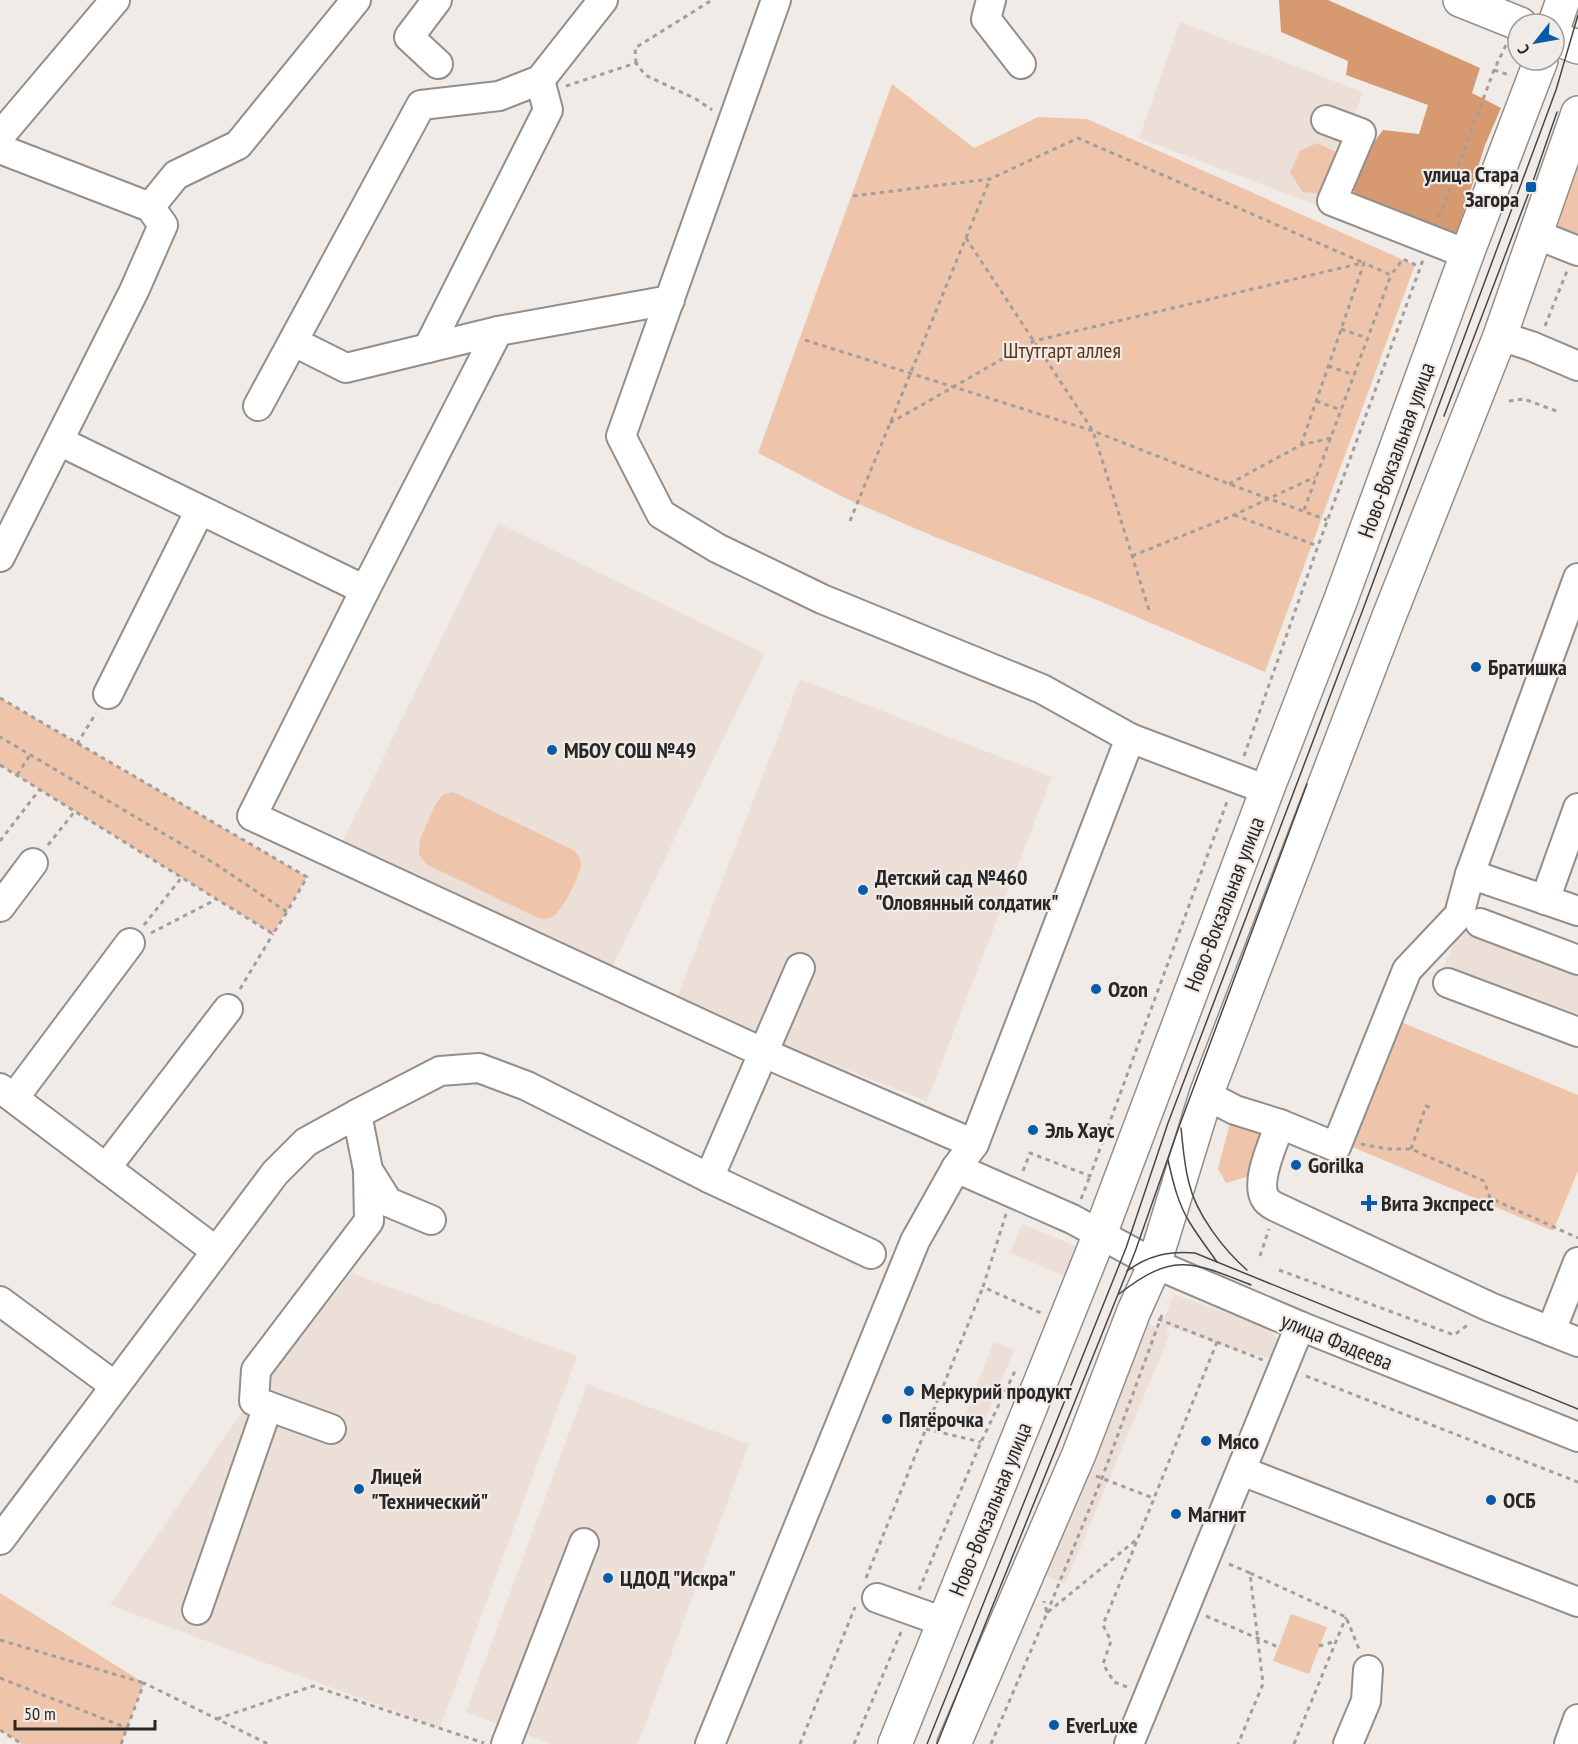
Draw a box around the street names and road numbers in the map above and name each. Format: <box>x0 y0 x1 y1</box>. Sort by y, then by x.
street label: Ново-Вокзальная улица <box>1351 358 1441 542</box>
street label: Ново-Вокзальная улица <box>1178 813 1270 995</box>
street label: улица Фадеева <box>1277 1306 1397 1376</box>
street label: Ново-Вокзальная улица <box>942 1418 1038 1600</box>

